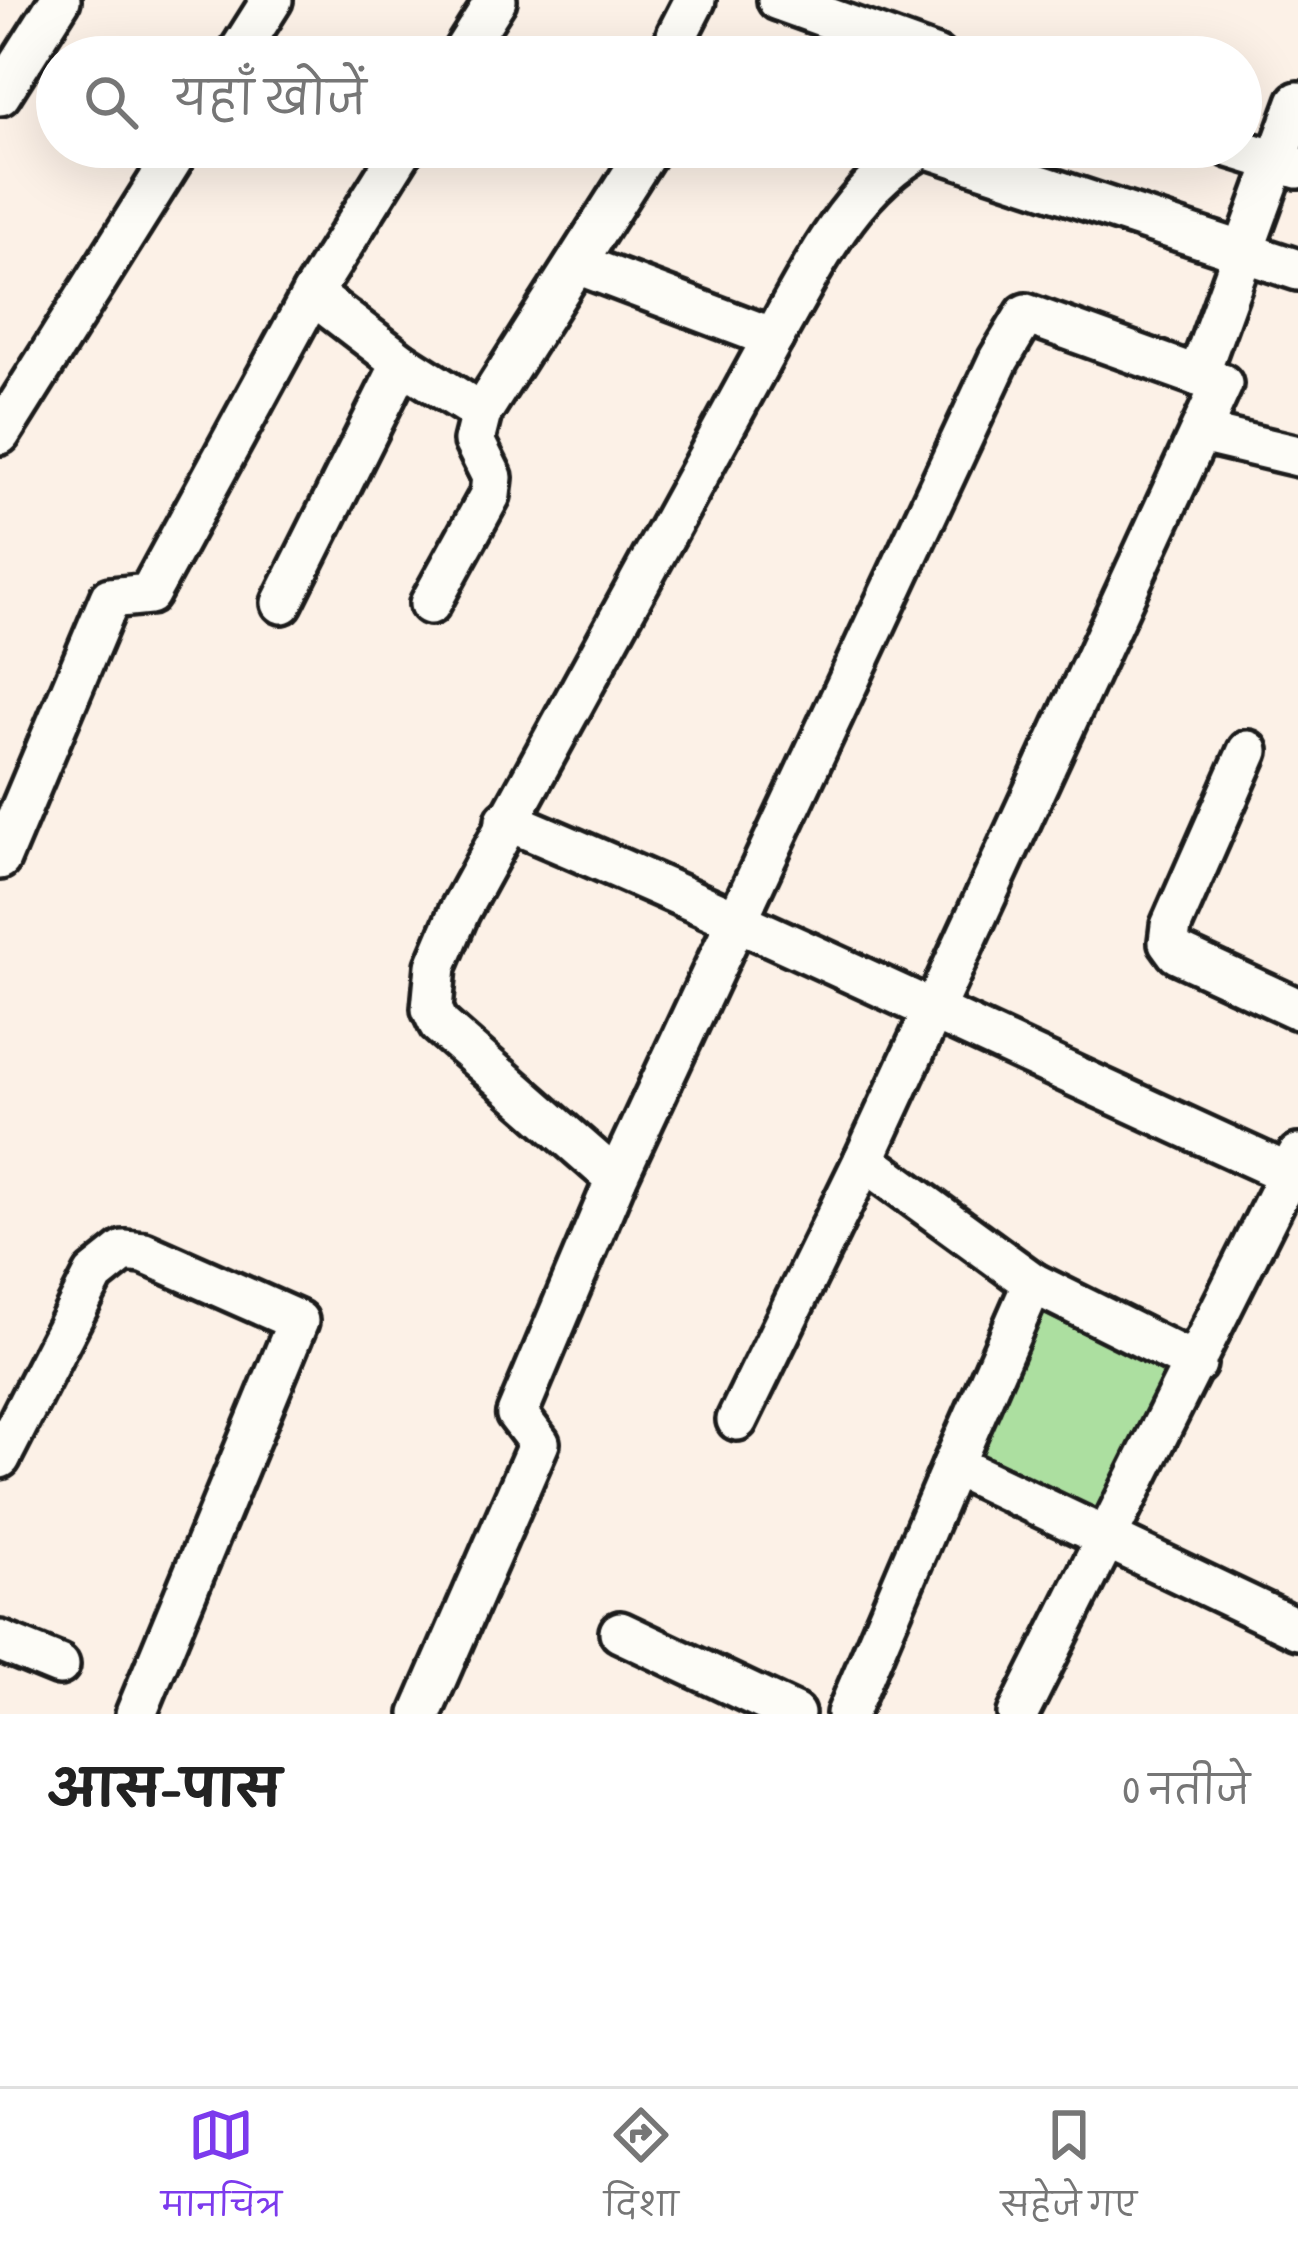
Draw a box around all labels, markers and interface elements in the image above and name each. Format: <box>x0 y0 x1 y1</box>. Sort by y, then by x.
search box <box>36 36 1262 168</box>
text: यहाँ खोजें <box>174 67 366 128</box>
icon: search <box>78 69 144 135</box>
text: आस-पास <box>48 1753 281 1822</box>
text: 0 नतीजे <box>1122 1762 1250 1815</box>
tab: मानचित्र <box>161 2102 282 2241</box>
tab: दिशा <box>604 2102 679 2241</box>
tab: सहेजे गए <box>1001 2102 1137 2241</box>

